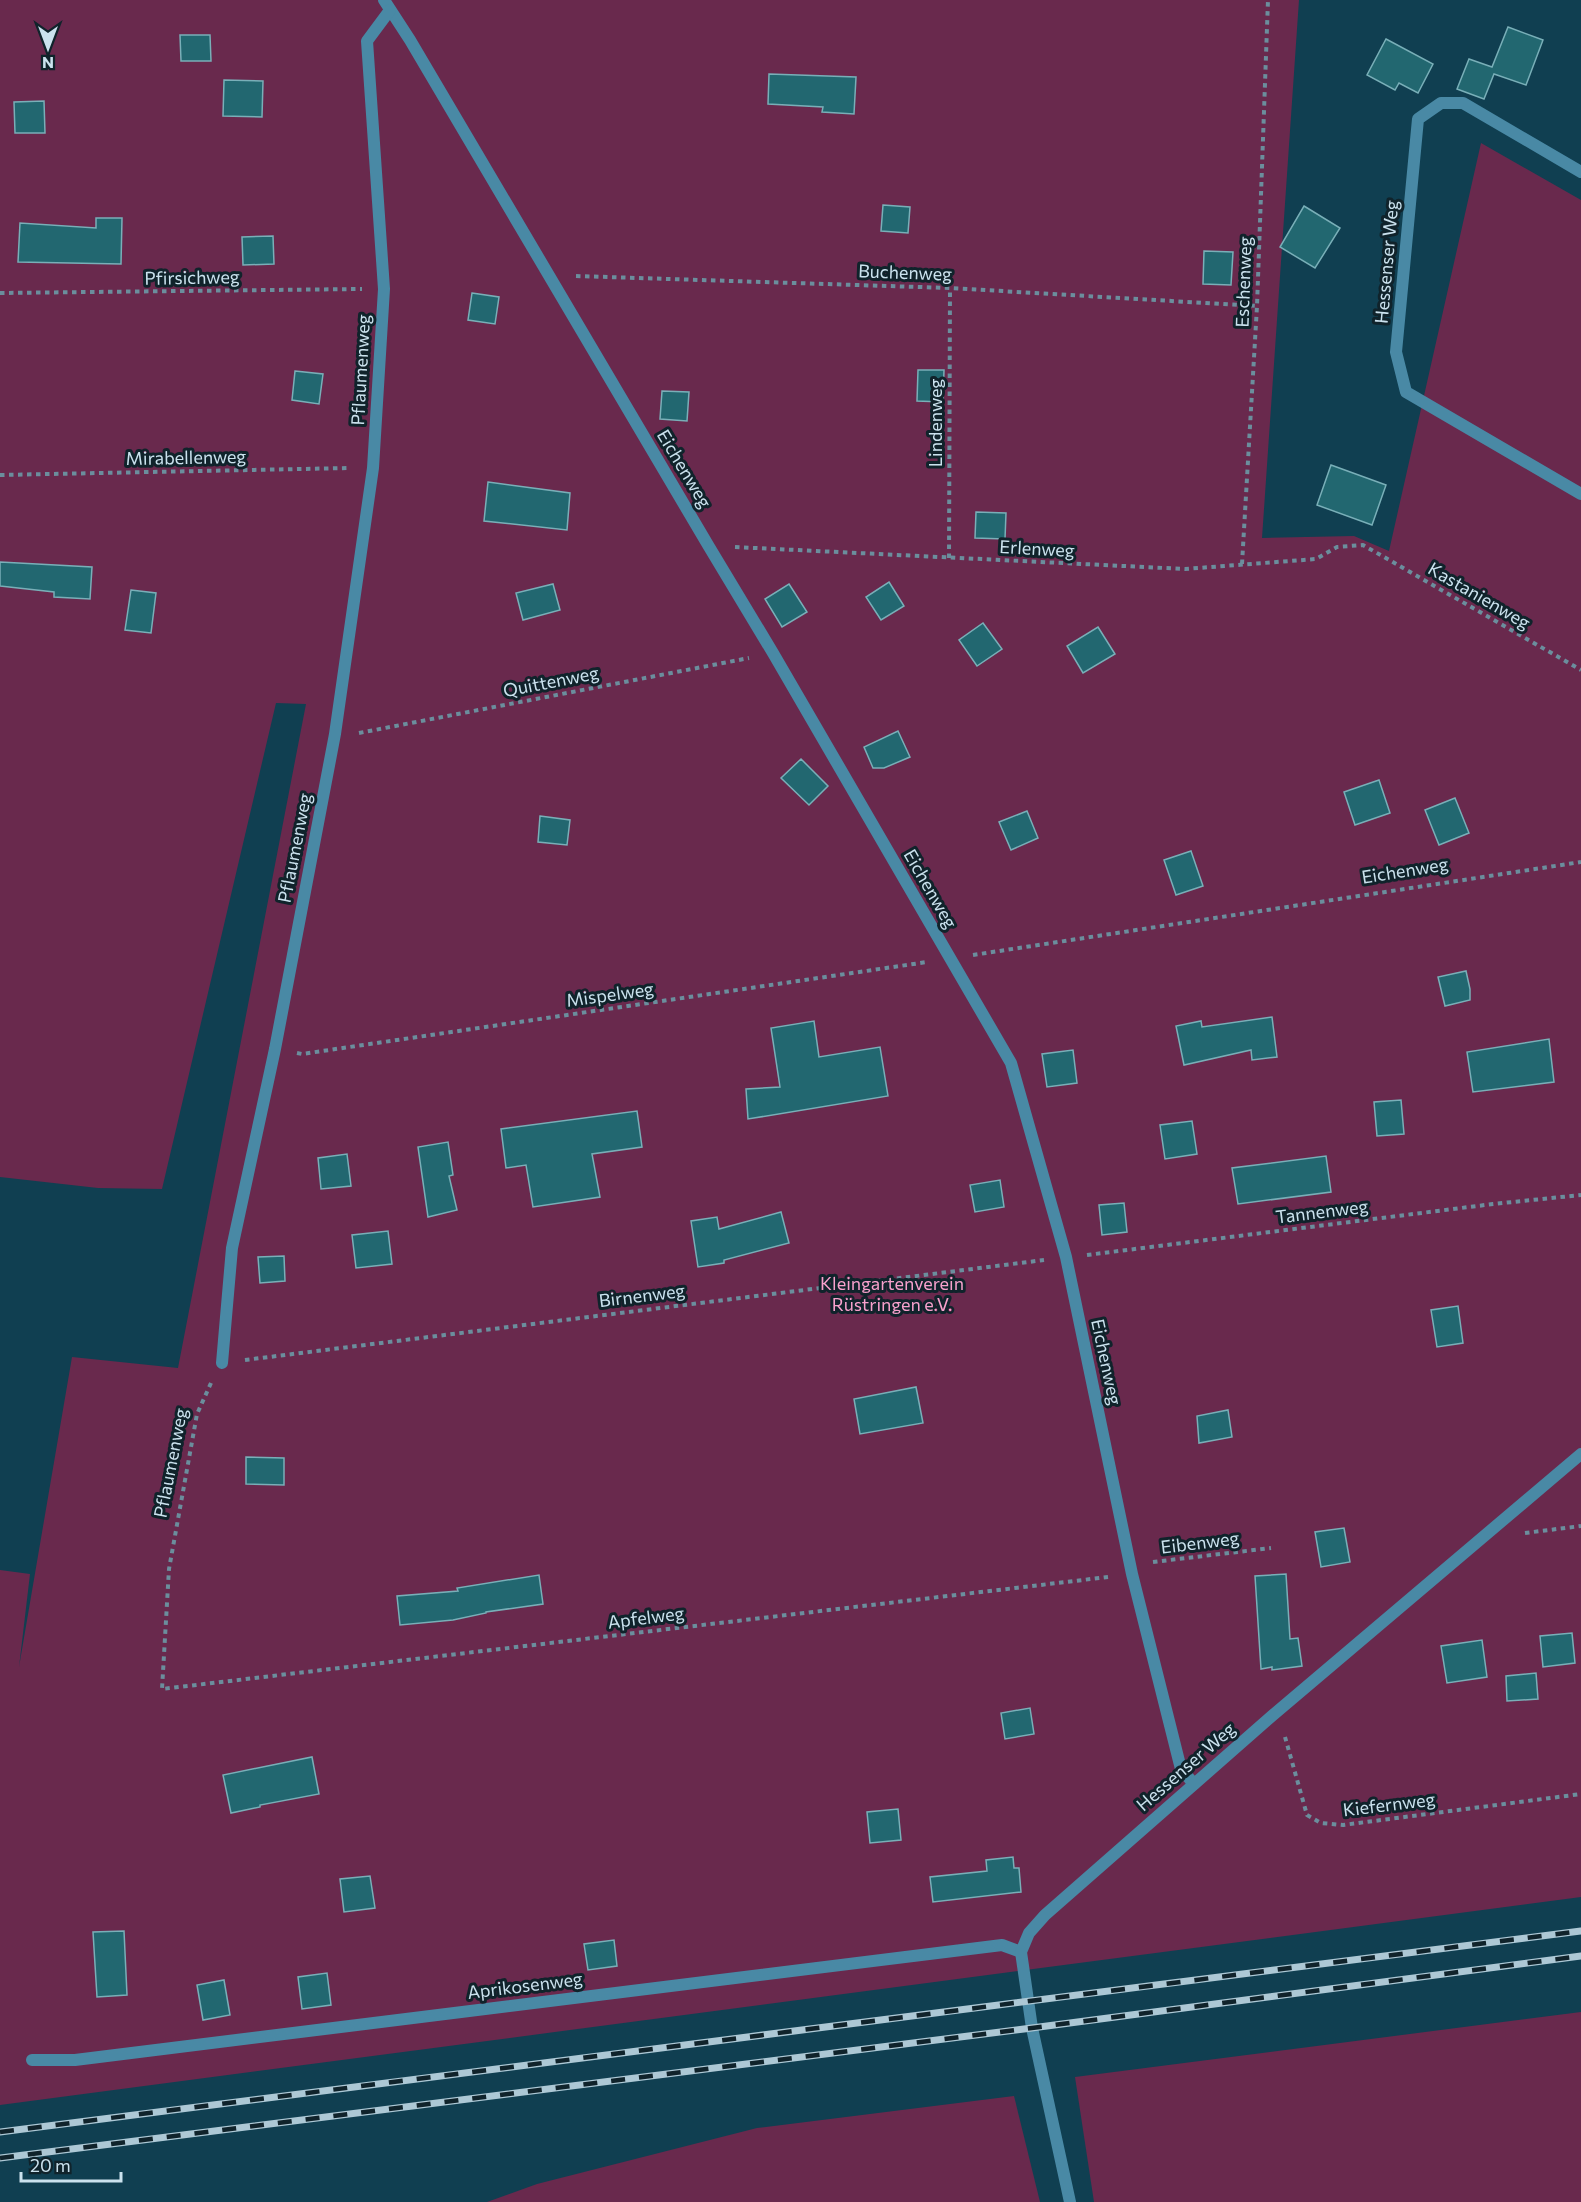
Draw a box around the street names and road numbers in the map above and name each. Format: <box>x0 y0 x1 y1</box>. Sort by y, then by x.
street label: Hessenser Weg <box>1370 199 1402 325</box>
street label: Eschenweg <box>1230 236 1256 328</box>
street label: Buchenweg <box>858 259 953 285</box>
street label: Pfirsichweg <box>144 265 240 289</box>
street label: Pflaumenweg <box>346 314 374 426</box>
street label: Lindenweg <box>924 378 946 467</box>
street label: Eichenweg <box>653 425 717 512</box>
street label: Mirabellenweg <box>126 445 247 469</box>
street label: Erlenweg <box>999 535 1076 561</box>
street label: Kastanienweg <box>1424 557 1535 633</box>
street label: Quittenweg <box>501 661 601 701</box>
street label: Pflaumenweg <box>273 791 315 904</box>
street label: Eichenweg <box>899 845 962 932</box>
street label: Eichenweg <box>1360 852 1450 888</box>
street label: Mispelweg <box>565 977 655 1011</box>
street label: Tannenweg <box>1274 1194 1370 1228</box>
street label: Birnenweg <box>598 1279 686 1311</box>
street label: Eichenweg <box>1087 1317 1127 1407</box>
street label: Pflaumenweg <box>149 1406 191 1519</box>
street label: Eibenweg <box>1159 1526 1241 1558</box>
street label: Apfelweg <box>606 1601 686 1633</box>
street label: Hessenser Weg <box>1131 1717 1239 1815</box>
street label: Kiefernweg <box>1341 1787 1437 1821</box>
street label: Aprikosenweg <box>466 1967 584 2003</box>

